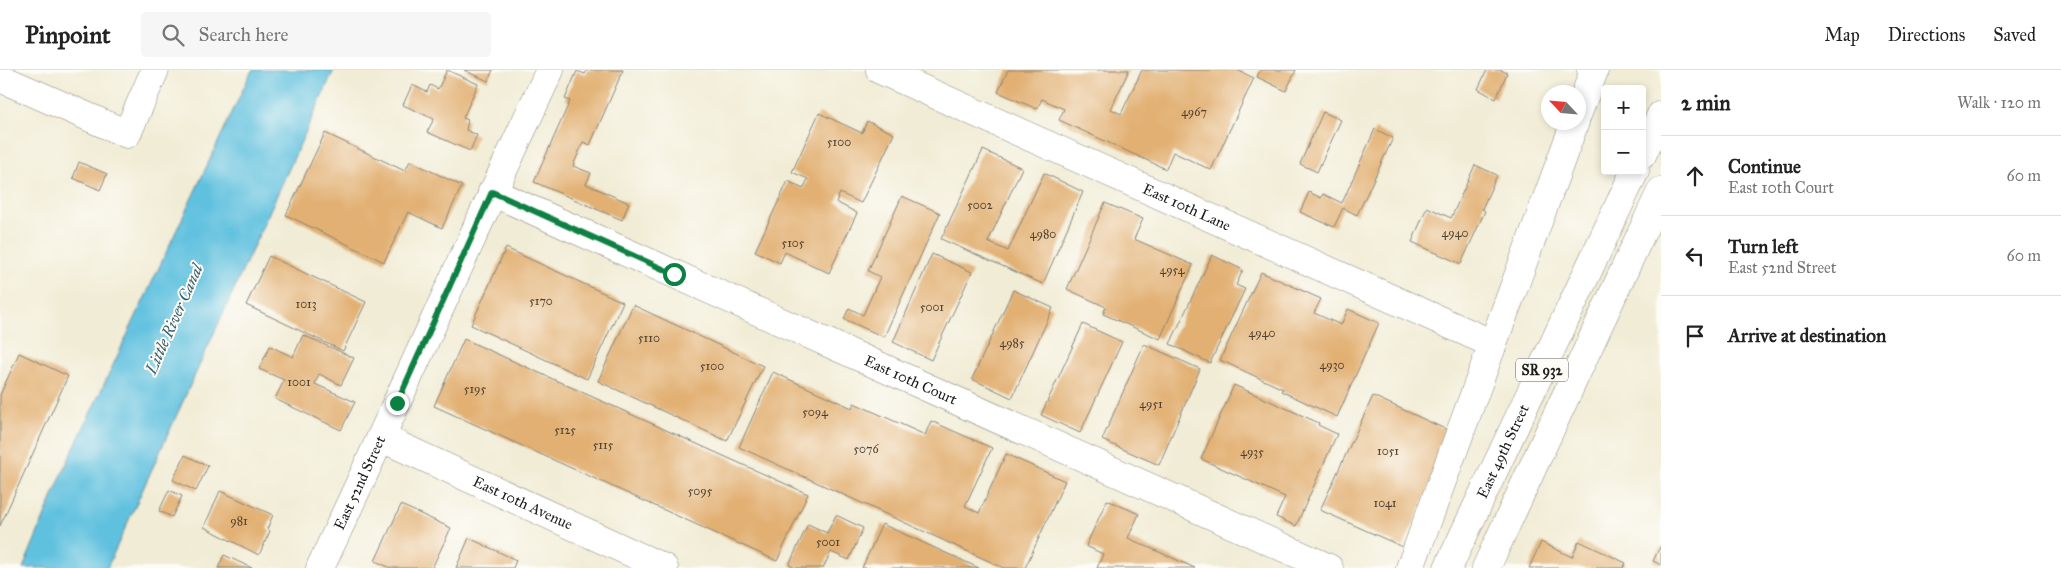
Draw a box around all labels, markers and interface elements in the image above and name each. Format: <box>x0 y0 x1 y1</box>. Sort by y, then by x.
search box <box>141 12 491 57</box>
text: Pinpoint <box>25 20 111 50</box>
icon: search <box>159 21 187 49</box>
text: Search here <box>199 23 289 46</box>
text: Map <box>1824 24 1860 46</box>
text: Directions <box>1888 24 1965 46</box>
text: Saved <box>1993 24 2036 46</box>
north arrow <box>1541 85 1586 130</box>
map controls <box>1601 85 1646 175</box>
button: + <box>1601 85 1646 130</box>
text: 2 min <box>1681 90 1731 116</box>
text: Walk · 120 m <box>1957 93 2041 112</box>
house number: 4967 <box>1181 105 1207 119</box>
button: − <box>1601 130 1646 175</box>
house number: 5100 <box>827 135 851 149</box>
text: Continue <box>1728 155 1801 178</box>
icon: ahead <box>1681 162 1709 190</box>
text: 60 m <box>2007 166 2041 185</box>
text: East 10th Court <box>1728 178 1834 197</box>
street label: East 10th Lane <box>1140 180 1234 235</box>
house number: 5002 <box>967 198 993 212</box>
house number: 4940 <box>1442 226 1468 240</box>
house number: 4980 <box>1030 227 1056 241</box>
text: Turn left <box>1728 235 1798 258</box>
house number: 5105 <box>782 236 805 250</box>
icon: left <box>1681 242 1709 270</box>
text: 60 m <box>2007 246 2041 265</box>
text: East 52nd Street <box>1728 258 1836 277</box>
water label: Little River Canal <box>141 260 207 378</box>
route start <box>663 263 686 286</box>
house number: 4954 <box>1159 263 1185 277</box>
house number: 5170 <box>529 294 553 308</box>
house number: 1013 <box>295 297 317 311</box>
house number: 5001 <box>920 300 944 314</box>
icon: arrive <box>1681 322 1709 350</box>
text: Arrive at destination <box>1728 324 1886 347</box>
house number: 4940 <box>1249 326 1275 340</box>
house number: 5110 <box>638 331 660 345</box>
house number: 4985 <box>999 336 1025 350</box>
street label: East 10th Court <box>862 351 960 409</box>
house number: 4930 <box>1320 358 1344 372</box>
road number: SR 932 <box>1516 358 1568 382</box>
house number: 5100 <box>700 359 724 373</box>
house number: 1001 <box>287 375 311 389</box>
house number: 5195 <box>464 382 487 396</box>
route end <box>386 392 409 415</box>
house number: 4951 <box>1139 397 1163 411</box>
street label: East 49th Street <box>1473 401 1533 501</box>
house number: 5094 <box>802 405 828 419</box>
house number: 5125 <box>554 423 576 437</box>
street label: East 52nd Street <box>330 432 390 533</box>
house number: 5115 <box>593 438 614 452</box>
house number: 5076 <box>853 442 879 456</box>
house number: 1051 <box>1377 444 1399 458</box>
house number: 4935 <box>1240 445 1264 459</box>
street label: East 10th Avenue <box>470 472 575 534</box>
house number: 5095 <box>688 484 713 498</box>
house number: 1041 <box>1373 496 1397 510</box>
house number: 981 <box>230 514 248 528</box>
house number: 5001 <box>816 535 840 549</box>

